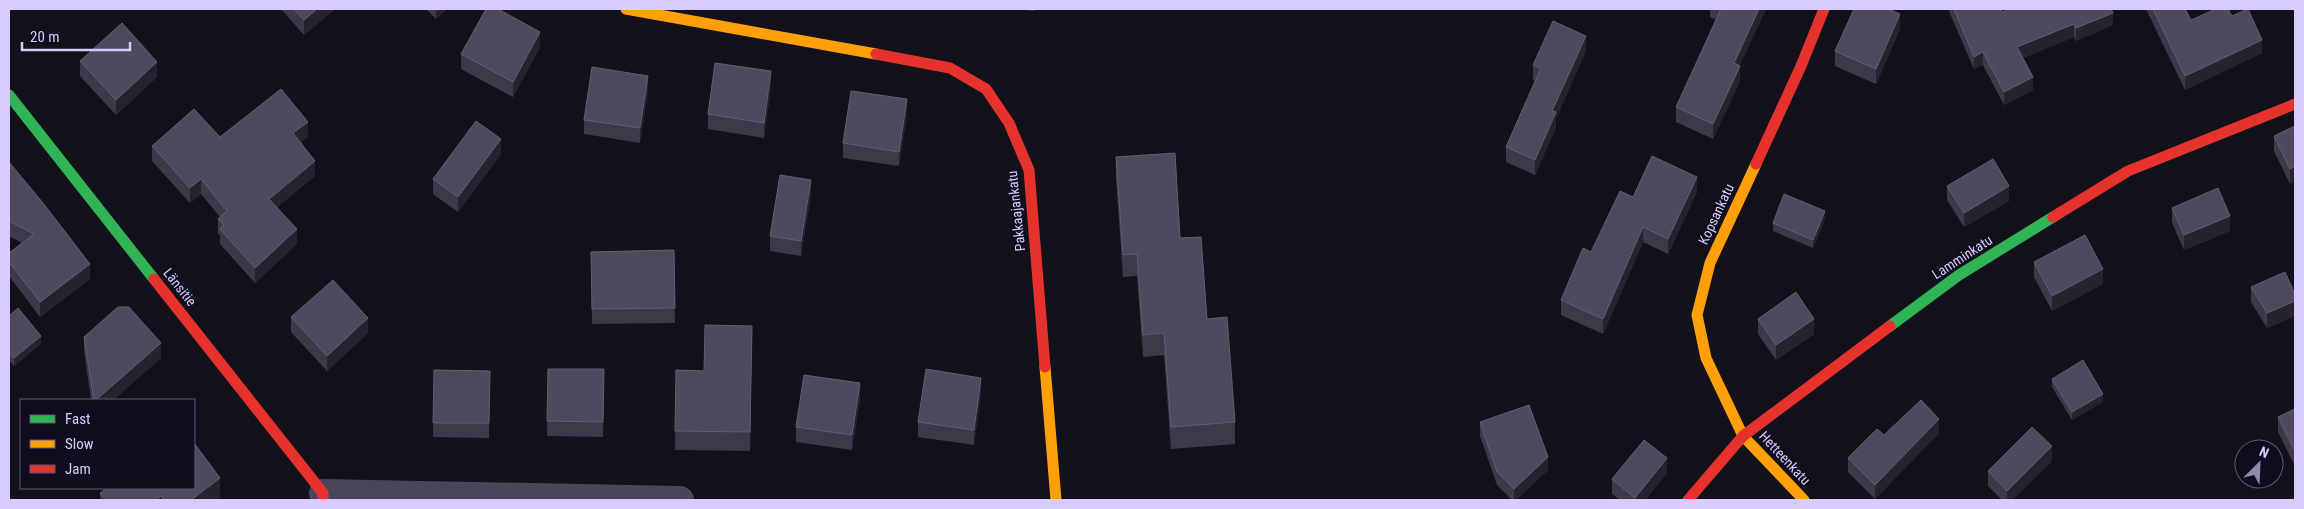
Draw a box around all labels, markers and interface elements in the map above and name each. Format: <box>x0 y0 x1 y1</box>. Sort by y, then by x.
scale bar <box>22 20 130 52</box>
text: 20 m <box>30 28 60 46</box>
street label: Pakkaajankatu <box>1004 170 1028 252</box>
street label: Kopsankatu <box>1695 181 1737 247</box>
street label: Lamminkatu <box>1929 232 1995 282</box>
street label: Länsitie <box>160 265 200 309</box>
legend <box>20 399 195 489</box>
text: Fast <box>65 410 90 428</box>
street label: Hetteenkatu <box>1756 428 1814 488</box>
text: Slow <box>65 435 94 453</box>
north arrow <box>2234 439 2284 489</box>
text: N <box>2257 443 2271 461</box>
text: Jam <box>65 460 91 478</box>

